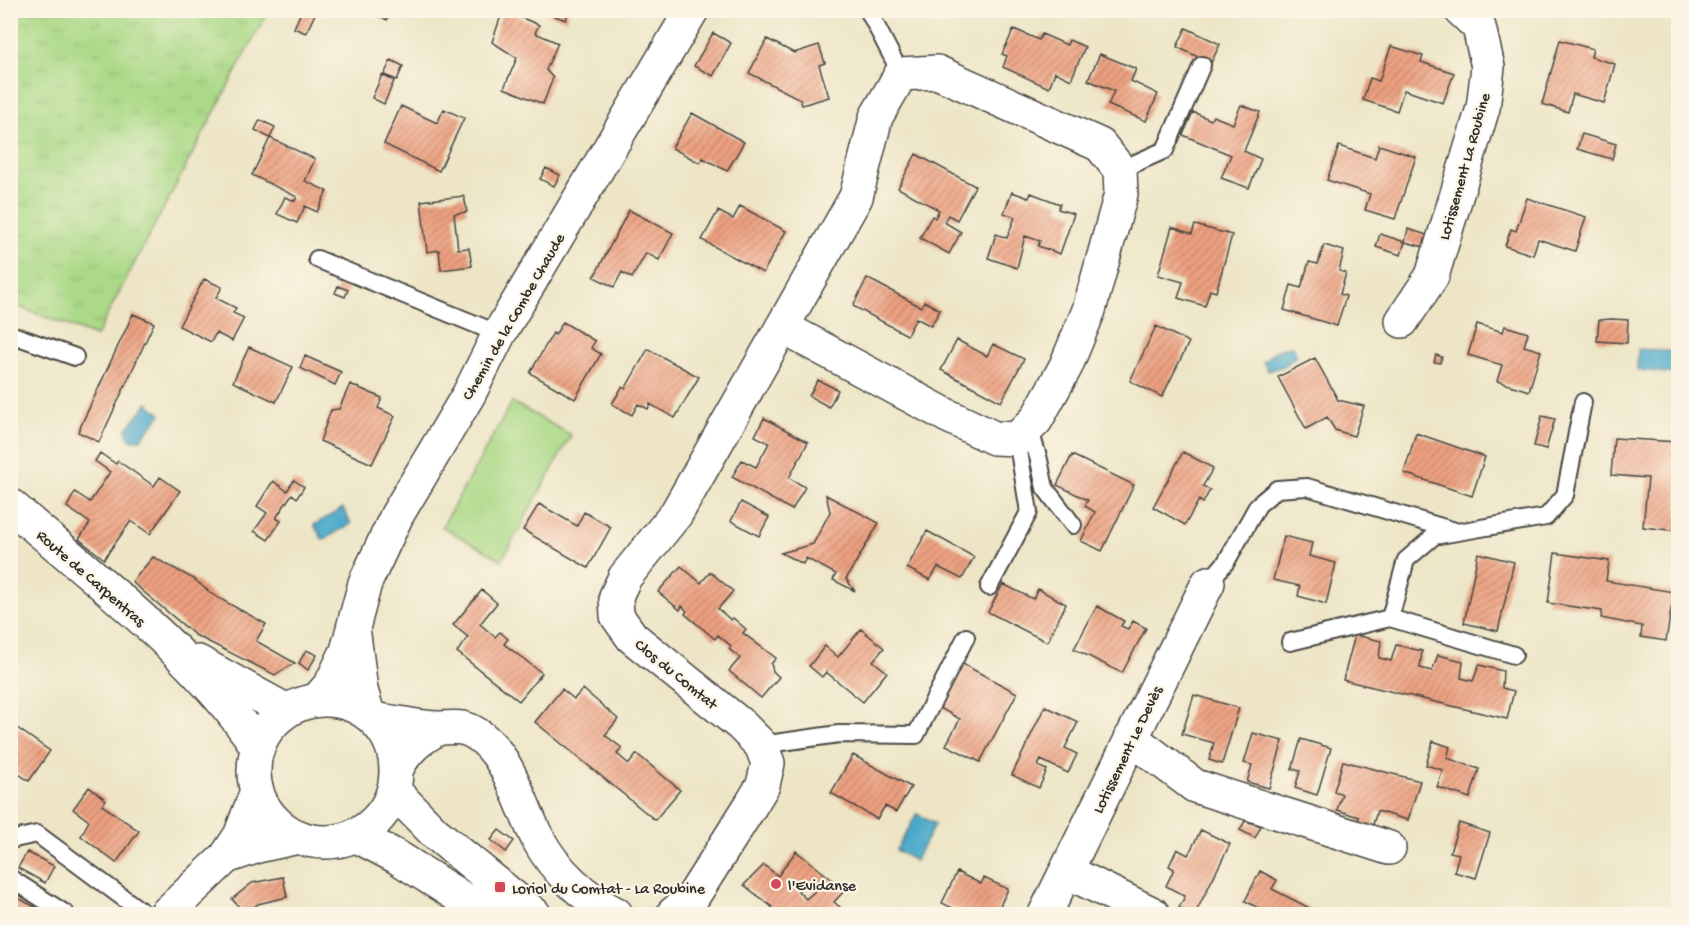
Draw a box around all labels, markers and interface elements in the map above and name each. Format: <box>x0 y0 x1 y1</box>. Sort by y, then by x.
street label: Lotissement La Roubine <box>1436 90 1497 243</box>
street label: Chemin de la Combe Chaude <box>459 230 571 405</box>
street label: Route de Carpentras <box>31 527 149 633</box>
street label: Clos du Comtat <box>630 637 721 716</box>
street label: Lotissement Le Devès <box>1090 683 1169 817</box>
marker: l'Evidanse <box>769 877 783 891</box>
place label: l'Evidanse <box>788 878 857 897</box>
marker: Loriol du Comtat - La Roubine <box>493 880 507 894</box>
place label: Loriol du Comtat - La Roubine <box>512 881 706 900</box>

